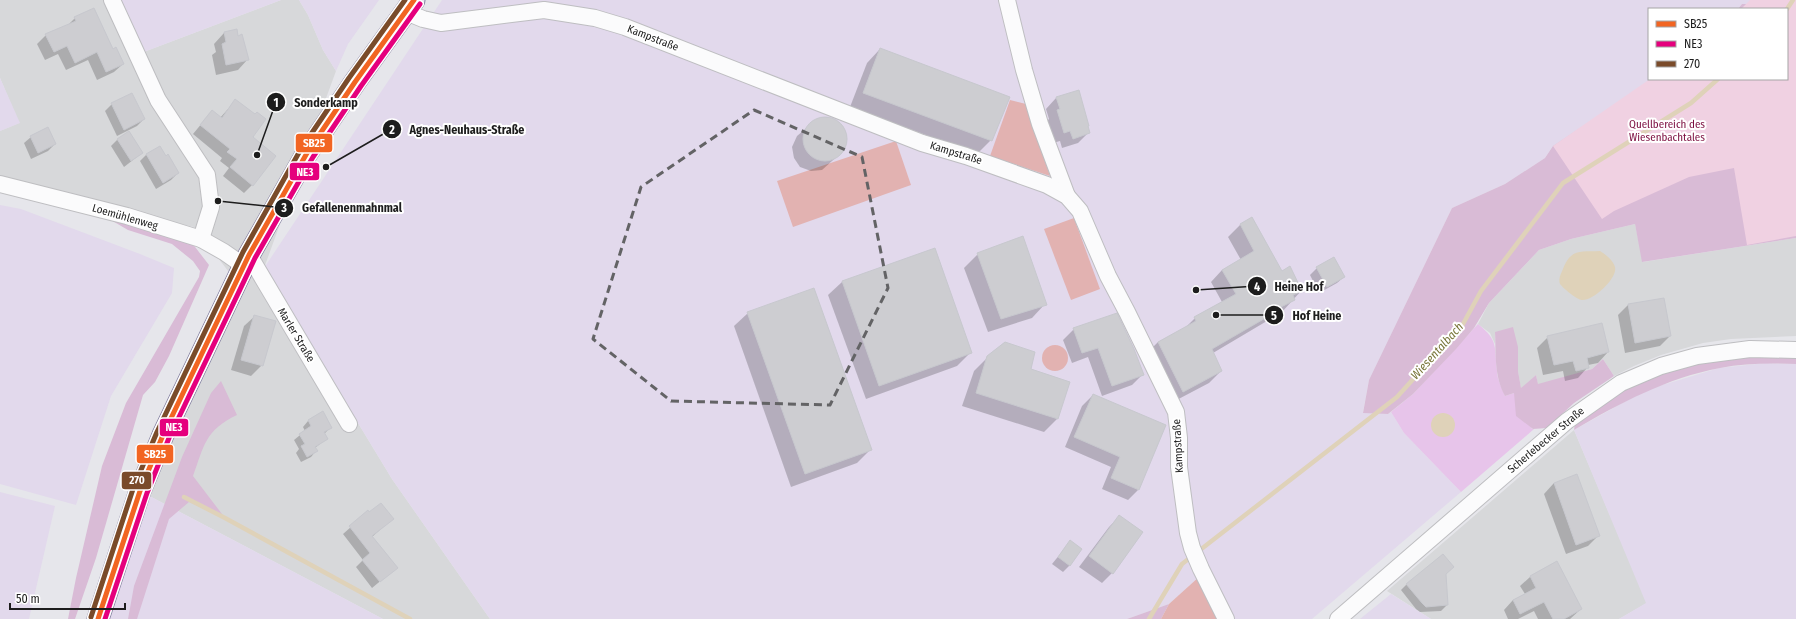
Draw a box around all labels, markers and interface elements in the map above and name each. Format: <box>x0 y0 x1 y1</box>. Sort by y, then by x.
legend <box>1648 8 1788 80</box>
text: SB25 <box>1684 17 1708 31</box>
street label: Kampstraße <box>625 22 681 54</box>
text: NE3 <box>1684 37 1702 51</box>
text: 270 <box>1684 57 1700 71</box>
callout: Sonderkamp <box>266 90 366 114</box>
text: 1 <box>273 96 279 110</box>
text: Sonderkamp <box>294 96 358 110</box>
callout: Agnes-Neuhaus-Straße <box>382 117 533 141</box>
park label: Quellbereich des Wiesenbachtales <box>1629 118 1705 144</box>
text: 2 <box>388 123 395 137</box>
text: Agnes-Neuhaus-Straße <box>409 123 524 137</box>
line badge: SB25 <box>295 133 333 153</box>
text: SB25 <box>303 137 326 150</box>
street label: Kampstraße <box>928 139 984 167</box>
line badge: NE3 <box>289 162 320 181</box>
text: NE3 <box>296 166 314 179</box>
callout: Gefallenenmahnmal <box>274 196 410 220</box>
street label: Loemühlenweg <box>91 201 160 233</box>
text: 3 <box>280 201 287 215</box>
text: Gefallenenmahnmal <box>302 201 403 215</box>
callout: Heine Hof <box>1247 274 1331 298</box>
text: 4 <box>1254 280 1260 294</box>
text: Heine Hof <box>1275 280 1324 294</box>
callout: Hof Heine <box>1264 303 1349 327</box>
street label: Marler Straße <box>275 305 317 365</box>
text: 5 <box>1271 309 1277 323</box>
text: Hof Heine <box>1293 309 1341 323</box>
water label: Wiesentalbach <box>1408 320 1466 382</box>
street label: Scherlebecker Straße <box>1505 404 1587 476</box>
line badge: NE3 <box>159 418 189 437</box>
street label: Kampstraße <box>1170 419 1186 473</box>
text: NE3 <box>165 421 183 434</box>
line badge: SB25 <box>136 444 174 464</box>
text: SB25 <box>144 448 167 461</box>
line badge: 270 <box>121 471 152 490</box>
text: 270 <box>128 474 145 487</box>
scale bar <box>10 585 125 611</box>
text: 50 m <box>16 592 40 606</box>

